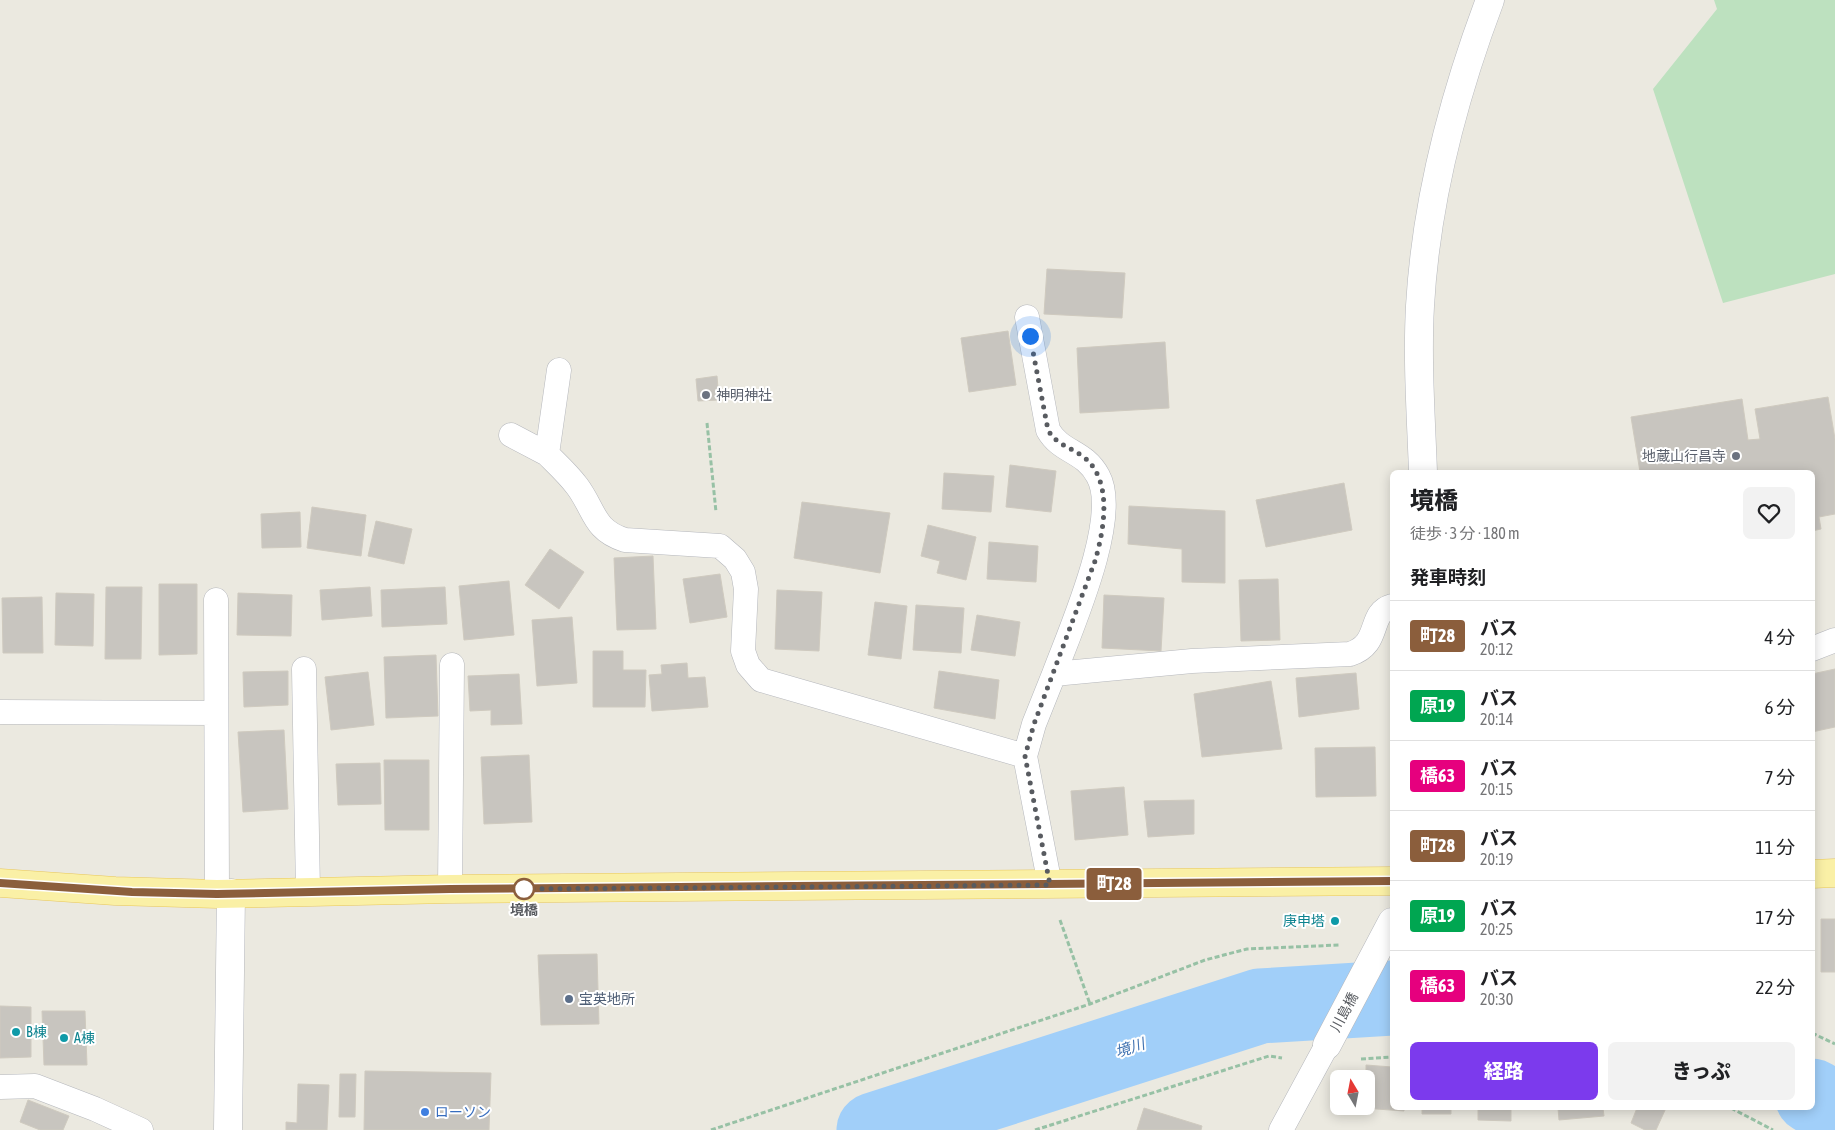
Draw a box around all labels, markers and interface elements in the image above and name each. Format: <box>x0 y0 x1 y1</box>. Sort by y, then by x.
your location <box>1018 324 1043 349</box>
place label: 神明神社 <box>716 387 772 403</box>
marker: 神明神社 <box>700 389 712 401</box>
place label: 地蔵山行昌寺 <box>1642 448 1726 464</box>
marker: 地蔵山行昌寺 <box>1730 450 1742 462</box>
text: 境橋 <box>1410 487 1458 514</box>
button: heart <box>1743 487 1795 539</box>
text: 徒歩 · 3 分 · 180 m <box>1410 524 1520 542</box>
text: 発車時刻 <box>1410 566 1486 588</box>
text: バス <box>1480 617 1518 639</box>
text: 町28 <box>1420 625 1455 646</box>
text: 4 分 <box>1764 626 1795 648</box>
text: 20:12 <box>1480 640 1513 658</box>
text: バス <box>1480 687 1518 709</box>
text: 原19 <box>1420 695 1455 716</box>
text: 6 分 <box>1764 696 1795 718</box>
text: 20:14 <box>1480 710 1513 728</box>
text: バス <box>1480 757 1518 779</box>
text: 橋63 <box>1420 765 1455 786</box>
text: 7 分 <box>1764 766 1795 788</box>
text: 20:15 <box>1480 780 1513 798</box>
text: バス <box>1480 827 1518 849</box>
text: 町28 <box>1420 835 1455 856</box>
text: 11 分 <box>1756 836 1795 858</box>
text: 20:19 <box>1480 850 1513 868</box>
line badge: 町28 <box>1085 868 1143 900</box>
text: 町28 <box>1097 873 1131 894</box>
marker: 境橋 <box>513 878 535 900</box>
text: バス <box>1480 897 1518 919</box>
place label: 境橋 <box>510 902 538 918</box>
text: 原19 <box>1420 905 1455 926</box>
text: 17 分 <box>1756 906 1795 928</box>
place label: 庚申塔 <box>1283 913 1325 929</box>
marker: 庚申塔 <box>1329 915 1341 927</box>
text: 20:25 <box>1480 920 1513 938</box>
text: バス <box>1480 967 1518 989</box>
text: 橋63 <box>1420 975 1455 996</box>
text: 22 分 <box>1756 976 1795 998</box>
street label: 川島橋 <box>1327 990 1361 1034</box>
text: 20:30 <box>1480 990 1513 1008</box>
place label: 宝英地所 <box>579 991 635 1007</box>
marker: 宝英地所 <box>563 993 575 1005</box>
place label: B棟 <box>26 1024 47 1040</box>
marker: B棟 <box>10 1026 22 1038</box>
place label: A棟 <box>74 1030 95 1046</box>
marker: A棟 <box>58 1032 70 1044</box>
water label: 境川 <box>1113 1034 1149 1060</box>
button: 経路 <box>1410 1042 1598 1100</box>
button: きっぷ <box>1608 1042 1795 1100</box>
north arrow <box>1330 1070 1375 1115</box>
map controls <box>1330 1070 1375 1115</box>
place label: ローソン <box>435 1104 491 1120</box>
marker: ローソン <box>419 1106 431 1118</box>

